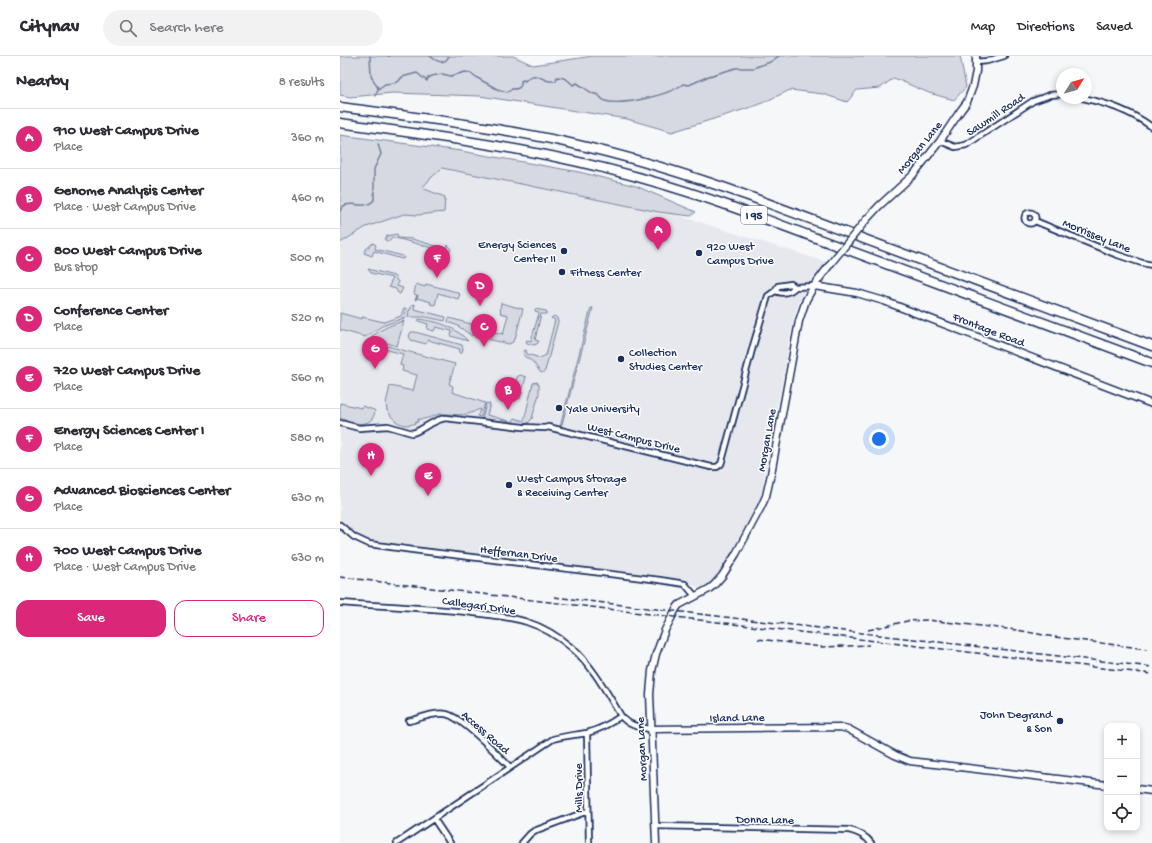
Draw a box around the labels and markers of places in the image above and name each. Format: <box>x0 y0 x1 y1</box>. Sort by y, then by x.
pin: A <box>645 217 671 250</box>
place label: Energy Sciences Center II <box>478 239 557 267</box>
place label: 920 West Campus Drive <box>706 241 774 269</box>
pin: F <box>424 245 450 278</box>
marker: Energy Sciences Center II <box>559 246 569 256</box>
marker: 920 West Campus Drive <box>694 248 704 258</box>
marker: Fitness Center <box>557 267 567 277</box>
place label: Fitness Center <box>569 267 643 281</box>
pin: D <box>467 273 493 306</box>
pin: C <box>471 314 497 347</box>
pin: G <box>362 336 388 369</box>
place label: Collection Studies Center <box>629 347 704 375</box>
marker: Collection Studies Center <box>616 354 626 364</box>
pin: B <box>495 377 521 410</box>
marker: Yale University <box>554 403 564 413</box>
place label: Yale University <box>566 403 640 417</box>
pin: H <box>358 443 384 476</box>
pin: E <box>415 463 441 496</box>
place label: West Campus Storage & Receiving Center <box>517 473 627 501</box>
marker: West Campus Storage & Receiving Center <box>504 480 514 490</box>
place label: John Degrand & Son <box>980 709 1053 737</box>
marker: John Degrand & Son <box>1055 716 1065 726</box>

